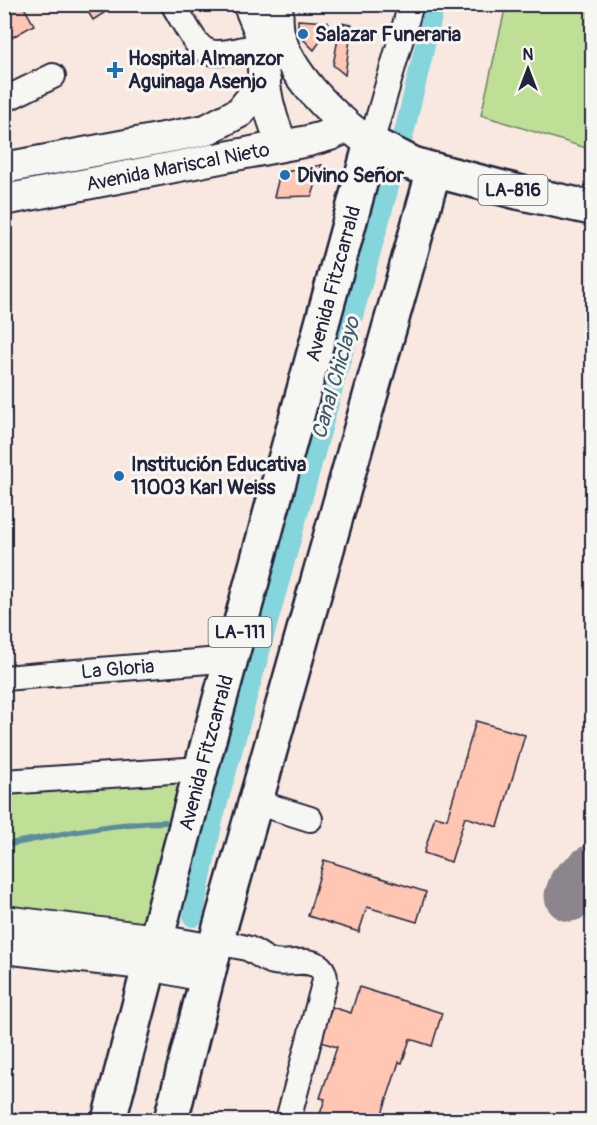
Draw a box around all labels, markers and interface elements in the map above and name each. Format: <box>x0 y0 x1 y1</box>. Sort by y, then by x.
place label: Salazar Funeraria <box>315 22 461 47</box>
marker: Salazar Funeraria <box>296 27 310 41</box>
north arrow <box>498 39 558 99</box>
text: N <box>523 45 534 65</box>
place label: Hospital Almanzor Aguinaga Asenjo <box>128 46 284 94</box>
marker: Hospital Almanzor Aguinaga Asenjo <box>106 61 124 79</box>
street label: Avenida Mariscal Nieto <box>84 136 272 196</box>
place label: Divino Señor <box>297 163 405 188</box>
marker: Divino Señor <box>278 168 292 182</box>
road number: LA-816 <box>478 175 548 205</box>
street label: Avenida Fitzcarrald <box>300 203 366 364</box>
water label: Canal Chiclayo <box>306 312 367 442</box>
place label: Institución Educativa 11003 Karl Weiss <box>131 452 306 500</box>
marker: Institución Educativa 11003 Karl Weiss <box>112 469 126 483</box>
road number: LA-111 <box>208 617 272 647</box>
street label: La Gloria <box>80 653 155 684</box>
street label: Avenida Fitzcarrald <box>173 672 239 833</box>

